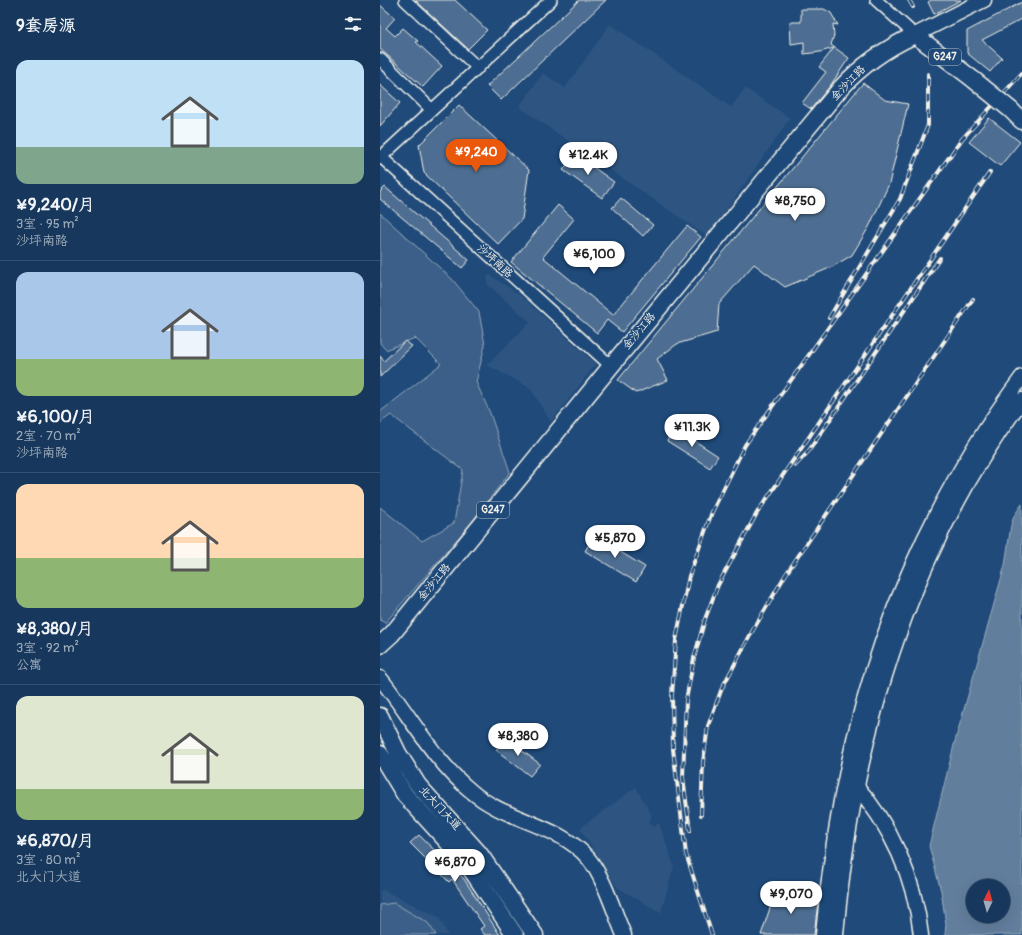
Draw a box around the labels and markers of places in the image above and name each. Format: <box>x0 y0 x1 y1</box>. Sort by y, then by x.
pin: ¥9,240 <box>443 139 509 173</box>
pin: ¥12.4K <box>555 142 621 176</box>
pin: ¥8,750 <box>762 188 828 222</box>
pin: ¥6,100 <box>561 241 627 275</box>
pin: ¥11.3K <box>659 414 725 448</box>
pin: ¥5,870 <box>582 525 648 559</box>
pin: ¥8,380 <box>485 723 551 757</box>
pin: ¥6,870 <box>422 849 488 883</box>
pin: ¥9,070 <box>758 881 824 915</box>

